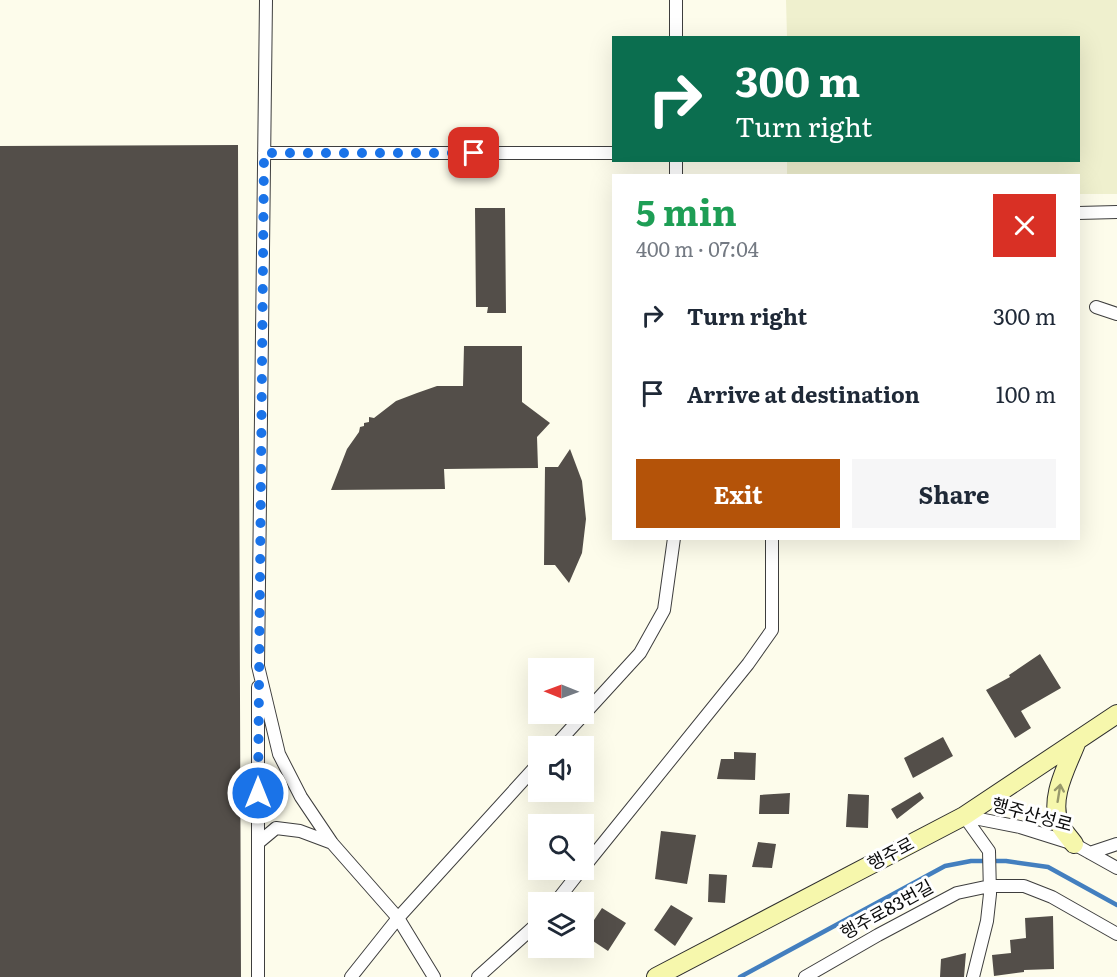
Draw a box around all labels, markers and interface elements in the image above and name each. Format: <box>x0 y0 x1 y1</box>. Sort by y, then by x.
text: 300 m <box>735 48 860 110</box>
icon: right <box>636 60 714 138</box>
text: Turn right <box>735 105 872 145</box>
pin <box>448 127 499 178</box>
icon: arrive <box>457 136 490 169</box>
text: 5 min <box>636 184 737 237</box>
button: close <box>993 194 1056 257</box>
text: 400 m · 07:04 <box>636 233 759 263</box>
icon: right <box>636 299 669 332</box>
text: Turn right <box>687 299 807 332</box>
text: 300 m <box>993 299 1056 332</box>
icon: arrive <box>636 377 669 410</box>
text: Arrive at destination <box>687 377 920 410</box>
text: 100 m <box>996 377 1056 410</box>
button: Exit <box>636 459 840 528</box>
button: Share <box>852 459 1056 528</box>
north arrow <box>528 658 594 724</box>
map controls <box>528 658 594 958</box>
button: sound <box>528 736 594 802</box>
position arrow <box>226 761 290 825</box>
one-way arrow <box>1054 784 1065 804</box>
street label: 행주산성로 <box>989 790 1076 837</box>
button: search <box>528 814 594 880</box>
street label: 행주로 <box>862 829 919 876</box>
street label: 행주로83번길 <box>835 872 938 945</box>
button: layers <box>528 892 594 958</box>

